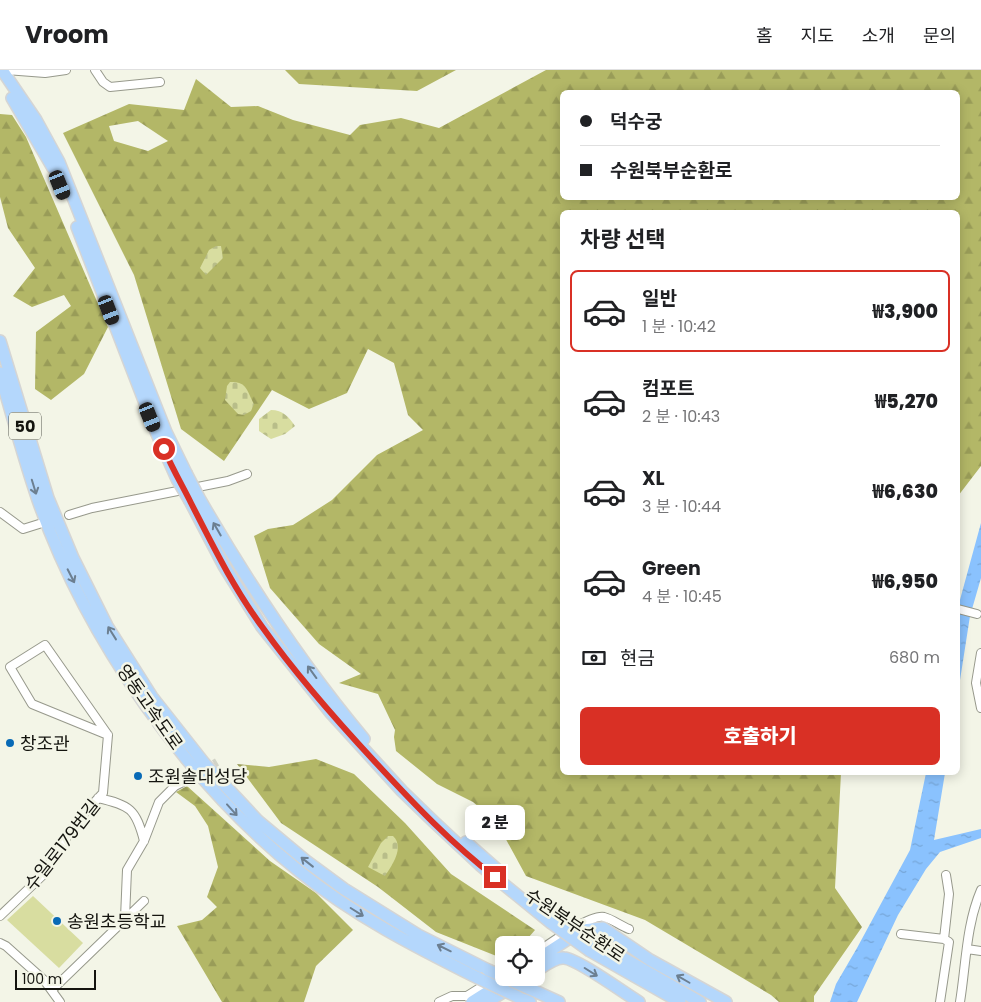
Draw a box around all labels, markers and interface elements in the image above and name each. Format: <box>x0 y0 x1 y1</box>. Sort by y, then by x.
text: Vroom <box>25 18 109 51</box>
text: 홈 <box>756 23 773 48</box>
text: 지도 <box>801 23 834 48</box>
text: 소개 <box>862 23 895 48</box>
text: 문의 <box>923 23 956 48</box>
text: 덕수궁 <box>610 108 662 135</box>
text: 수원북부순환로 <box>610 157 732 184</box>
car <box>47 168 72 202</box>
text: 차량 선택 <box>580 224 666 255</box>
text: 일반 <box>642 285 677 312</box>
icon: car <box>582 289 627 334</box>
car <box>96 293 121 327</box>
text: ₩3,900 <box>873 298 938 325</box>
text: 1 분 · 10:42 <box>642 315 716 338</box>
text: 컴포트 <box>642 375 694 402</box>
icon: car <box>582 379 627 424</box>
text: ₩5,270 <box>875 388 938 415</box>
car <box>137 400 162 434</box>
text: 2 분 · 10:43 <box>642 405 720 428</box>
road number: 50 <box>9 412 41 440</box>
route start <box>153 438 175 460</box>
text: XL <box>642 465 665 492</box>
icon: car <box>582 469 627 514</box>
text: ₩6,630 <box>872 478 938 505</box>
one-way arrow <box>30 479 40 495</box>
text: 3 분 · 10:44 <box>642 495 721 518</box>
one-way arrow <box>211 522 221 537</box>
text: Green <box>642 555 701 582</box>
icon: car <box>582 559 627 604</box>
one-way arrow <box>66 568 76 583</box>
text: ₩6,950 <box>872 568 938 595</box>
text: 4 분 · 10:45 <box>642 585 722 608</box>
one-way arrow <box>107 627 117 641</box>
icon: cash <box>580 644 608 672</box>
text: 현금 <box>620 645 655 672</box>
text: 680 m <box>889 646 940 669</box>
street label: 영동고속도로 <box>111 659 189 755</box>
one-way arrow <box>307 665 317 679</box>
button: 호출하기 <box>580 707 940 765</box>
place label: 창조관 <box>20 731 70 756</box>
marker: 창조관 <box>4 737 16 749</box>
place label: 조원솔대성당 <box>148 764 247 789</box>
marker: 조원솔대성당 <box>132 770 144 782</box>
street label: 수일로179번길 <box>18 794 106 896</box>
one-way arrow <box>226 803 238 816</box>
callout: 2 분 <box>465 804 525 840</box>
text: 2 분 <box>482 811 508 834</box>
one-way arrow <box>301 856 314 867</box>
route end <box>484 866 506 888</box>
street label: 수원북부순환로 <box>520 882 630 968</box>
one-way arrow <box>350 907 364 917</box>
place label: 송원초등학교 <box>67 909 166 934</box>
marker: 송원초등학교 <box>51 915 63 927</box>
map controls <box>495 936 545 986</box>
button: locate <box>495 936 545 986</box>
one-way arrow <box>437 943 452 953</box>
scale bar <box>15 967 96 990</box>
one-way arrow <box>584 967 598 977</box>
text: 100 m <box>22 969 62 989</box>
one-way arrow <box>676 974 691 984</box>

